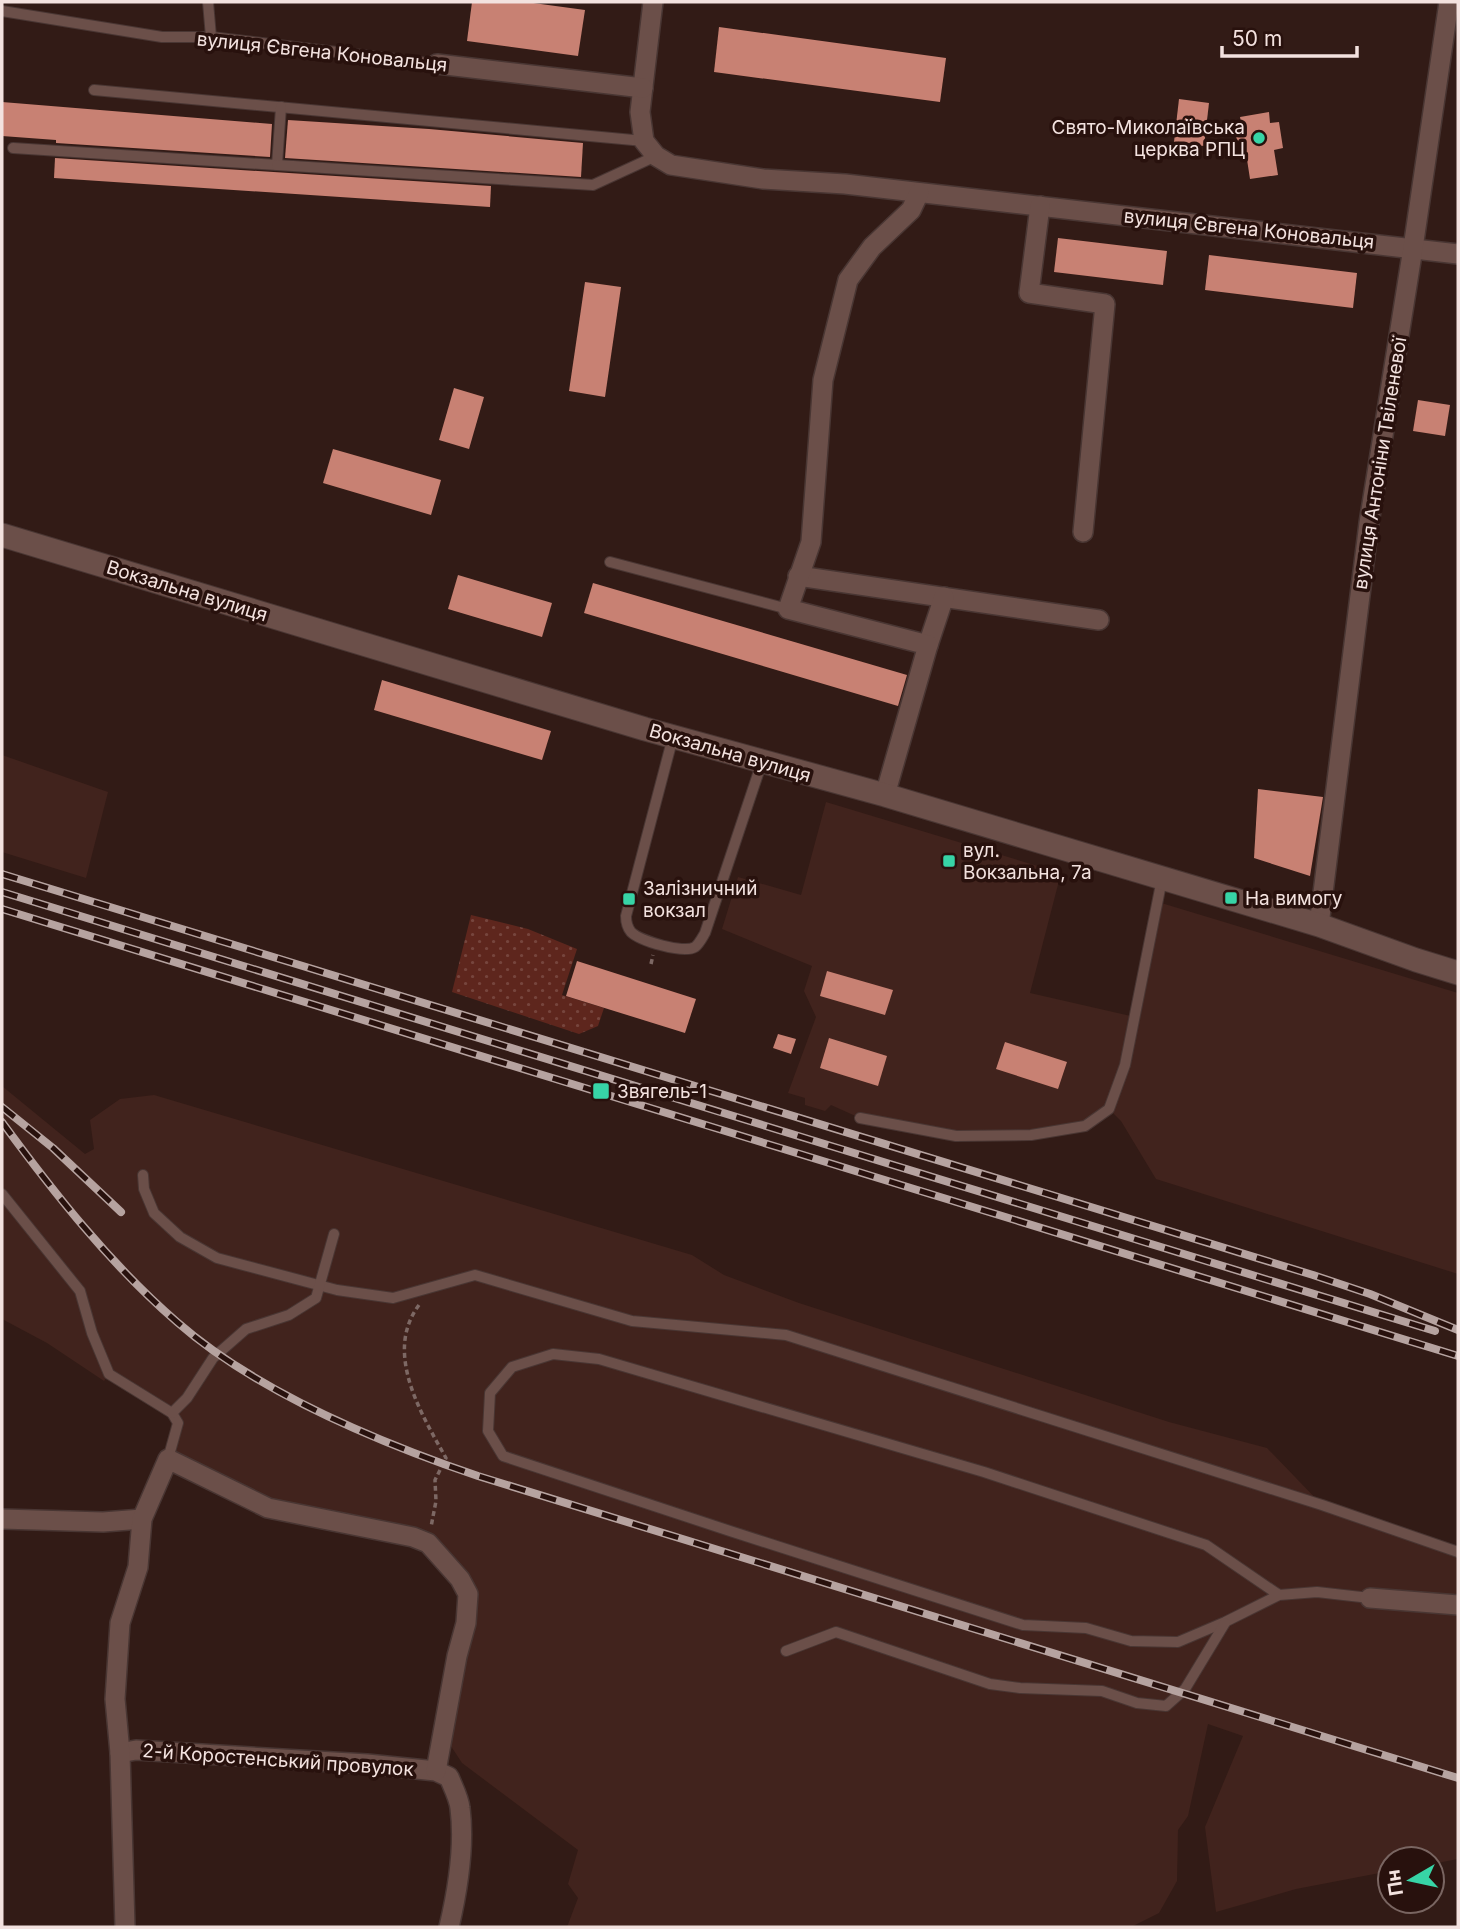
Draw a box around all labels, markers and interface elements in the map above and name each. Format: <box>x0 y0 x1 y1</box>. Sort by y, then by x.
scale bar <box>1222 14 1357 58</box>
text: 50 m <box>1232 26 1282 51</box>
street label: вулиця Євгена Коновальця <box>196 27 448 77</box>
place label: Свято-Миколаївська церква РПЦ <box>1052 116 1245 161</box>
marker: Свято-Миколаївська церква РПЦ <box>1251 130 1267 146</box>
street label: вулиця Євгена Коновальця <box>1123 204 1375 254</box>
street label: вулиця Антоніни Твіленевої <box>1349 334 1412 591</box>
street label: Вокзальна вулиця <box>104 556 270 626</box>
street label: Вокзальна вулиця <box>646 719 814 787</box>
place label: вул. Вокзальна, 7а <box>963 839 1092 884</box>
marker: вул. Вокзальна, 7а <box>941 853 957 869</box>
place label: Залізничний вокзал <box>643 877 757 922</box>
place label: На вимогу <box>1245 887 1343 910</box>
marker: На вимогу <box>1223 890 1239 906</box>
marker: Залізничний вокзал <box>621 891 637 907</box>
place label: Звягель-1 <box>617 1080 707 1103</box>
marker: Звягель-1 <box>591 1081 611 1101</box>
street label: 2-й Коростенський провулок <box>142 1739 415 1781</box>
north arrow <box>1376 1845 1446 1915</box>
text: Пн <box>1381 1868 1408 1897</box>

